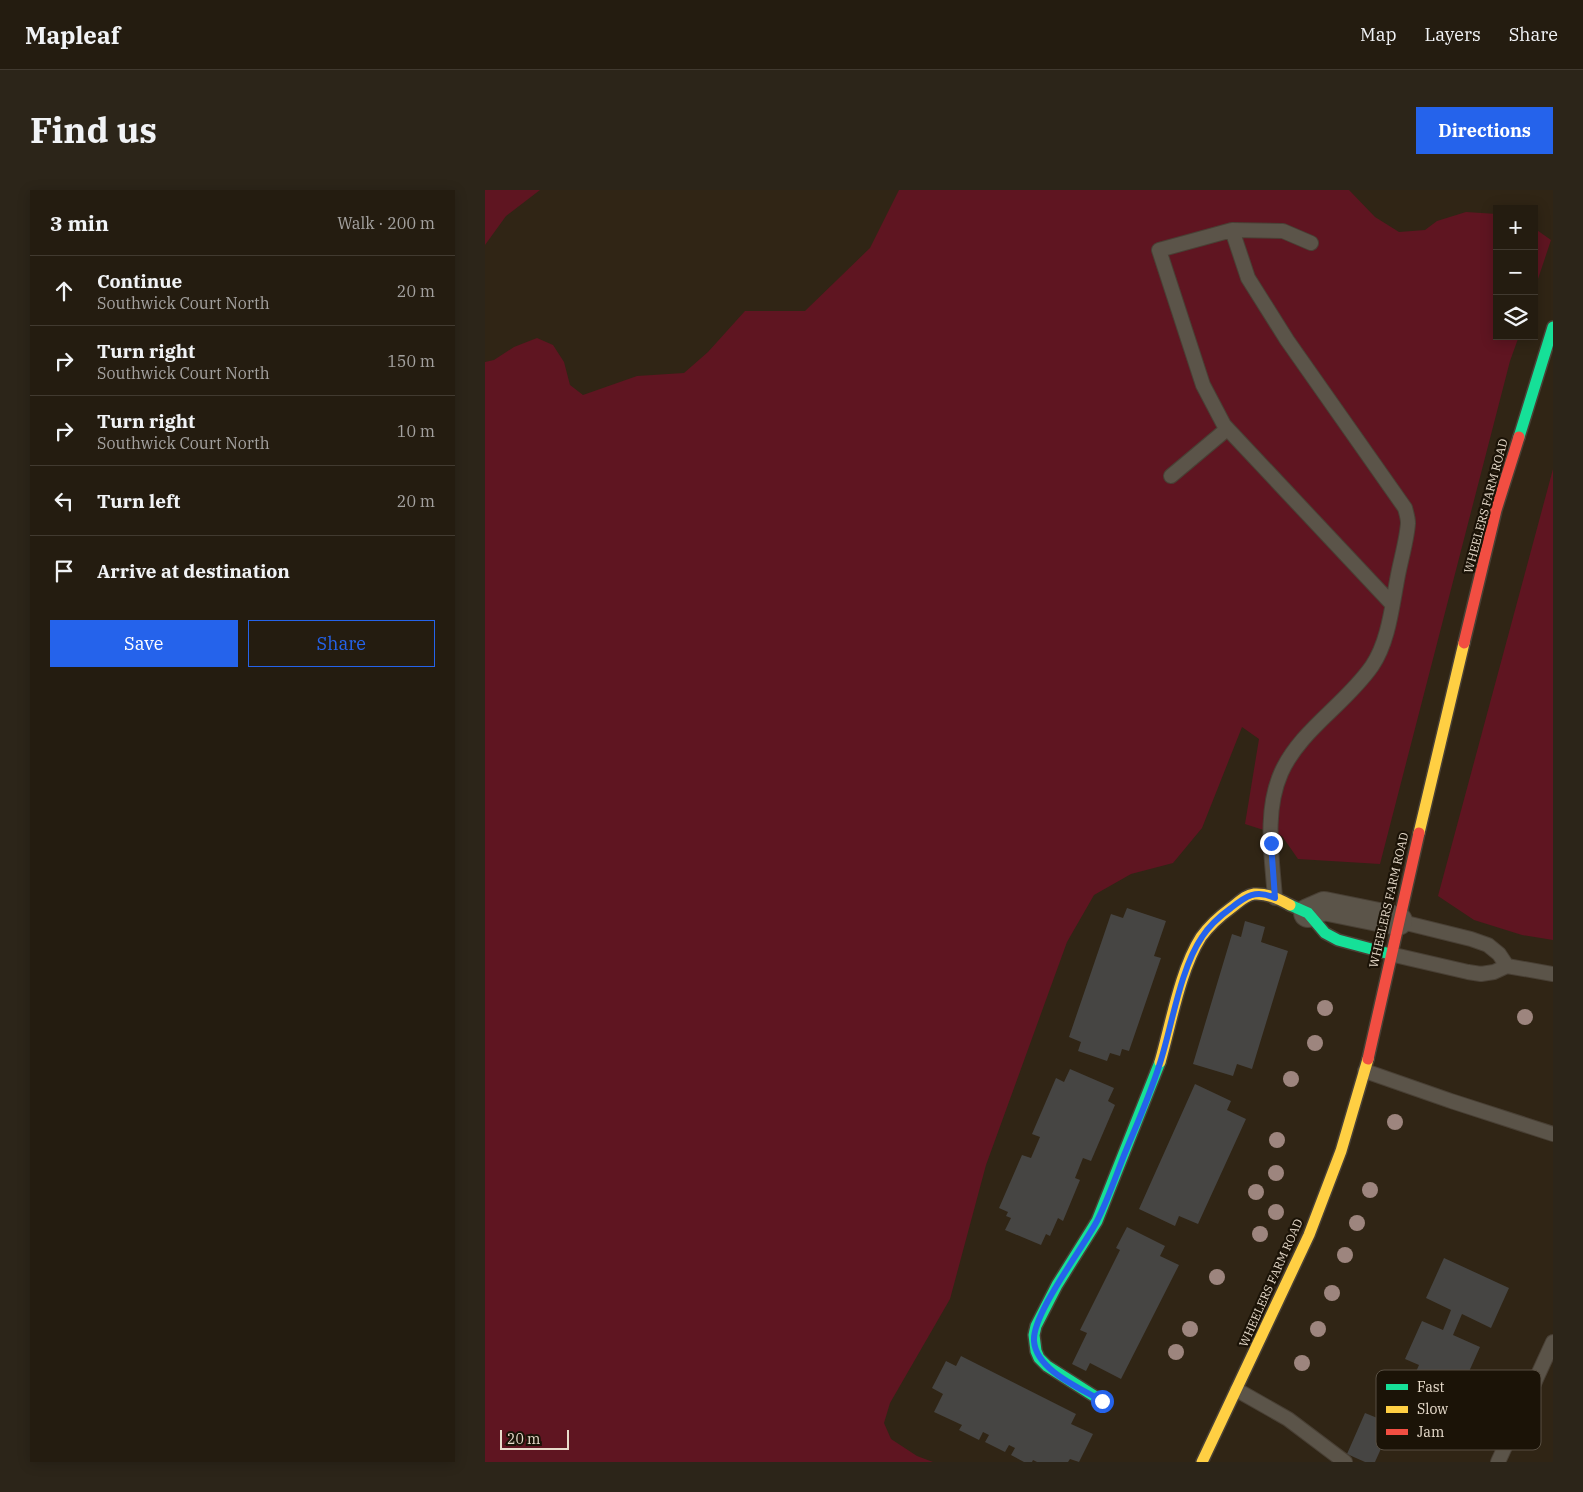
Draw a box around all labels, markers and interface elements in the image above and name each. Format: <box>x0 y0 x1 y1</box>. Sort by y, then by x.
text: Mapleaf <box>25 19 120 51</box>
text: Map <box>1360 23 1397 46</box>
text: Layers <box>1425 23 1481 46</box>
text: Share <box>1509 23 1558 46</box>
text: Find us <box>30 107 157 153</box>
button: Directions <box>1416 107 1553 154</box>
map controls <box>1493 205 1538 340</box>
button: + <box>1493 205 1538 250</box>
text: 3 min <box>50 209 109 237</box>
text: Walk · 200 m <box>337 213 435 233</box>
button: − <box>1493 250 1538 295</box>
text: Continue <box>97 269 182 293</box>
icon: ahead <box>50 277 78 305</box>
text: 20 m <box>397 281 435 301</box>
text: Southwick Court North <box>97 293 270 313</box>
button: layers <box>1493 295 1538 340</box>
text: Turn right <box>97 339 195 363</box>
icon: right <box>50 347 78 375</box>
text: 150 m <box>387 351 435 371</box>
text: Southwick Court North <box>97 363 270 383</box>
text: Turn right <box>97 409 195 433</box>
icon: right <box>50 417 78 445</box>
text: 10 m <box>397 421 435 441</box>
text: Southwick Court North <box>97 433 270 453</box>
street label: WHEELERS FARM ROAD <box>1460 437 1511 575</box>
icon: left <box>50 487 78 515</box>
text: Turn left <box>97 489 180 513</box>
text: 20 m <box>397 491 435 511</box>
icon: arrive <box>50 557 78 585</box>
text: Arrive at destination <box>97 559 290 583</box>
button: Save <box>50 620 238 667</box>
button: Share <box>248 620 435 667</box>
street label: WHEELERS FARM ROAD <box>1366 831 1411 969</box>
route end <box>1260 832 1283 855</box>
street label: WHEELERS FARM ROAD <box>1236 1216 1306 1349</box>
legend <box>1376 1370 1541 1450</box>
text: Fast <box>1417 1378 1445 1396</box>
route start <box>1091 1390 1114 1413</box>
text: Slow <box>1417 1400 1448 1418</box>
text: Jam <box>1417 1423 1444 1441</box>
scale bar <box>500 1427 569 1450</box>
text: 20 m <box>507 1430 540 1448</box>

